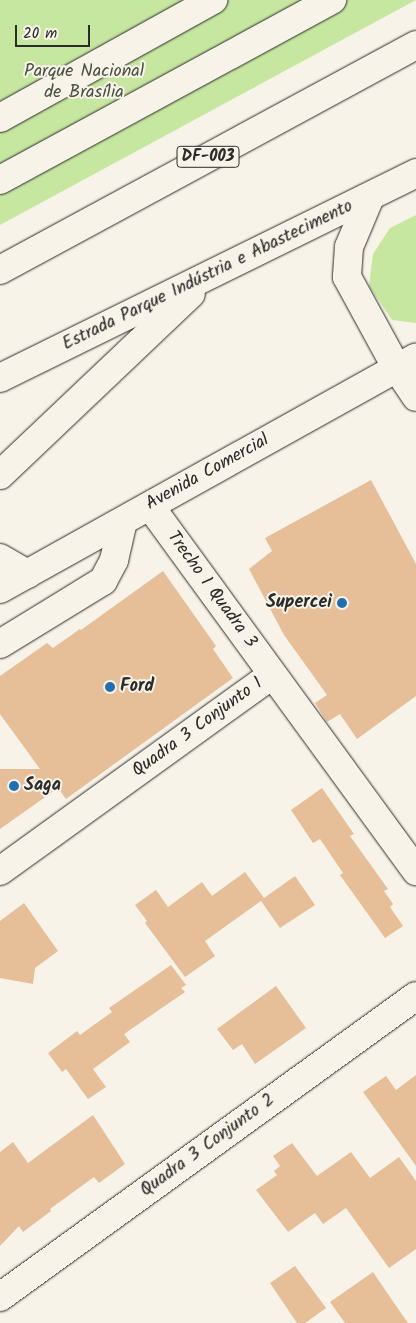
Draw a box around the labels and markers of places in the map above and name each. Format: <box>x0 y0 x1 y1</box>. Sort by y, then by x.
place label: Supercei <box>266 592 332 614</box>
marker: Supercei <box>336 597 348 609</box>
place label: Ford <box>120 676 154 698</box>
marker: Ford <box>104 681 116 693</box>
place label: Saga <box>24 775 61 797</box>
marker: Saga <box>8 780 20 792</box>

